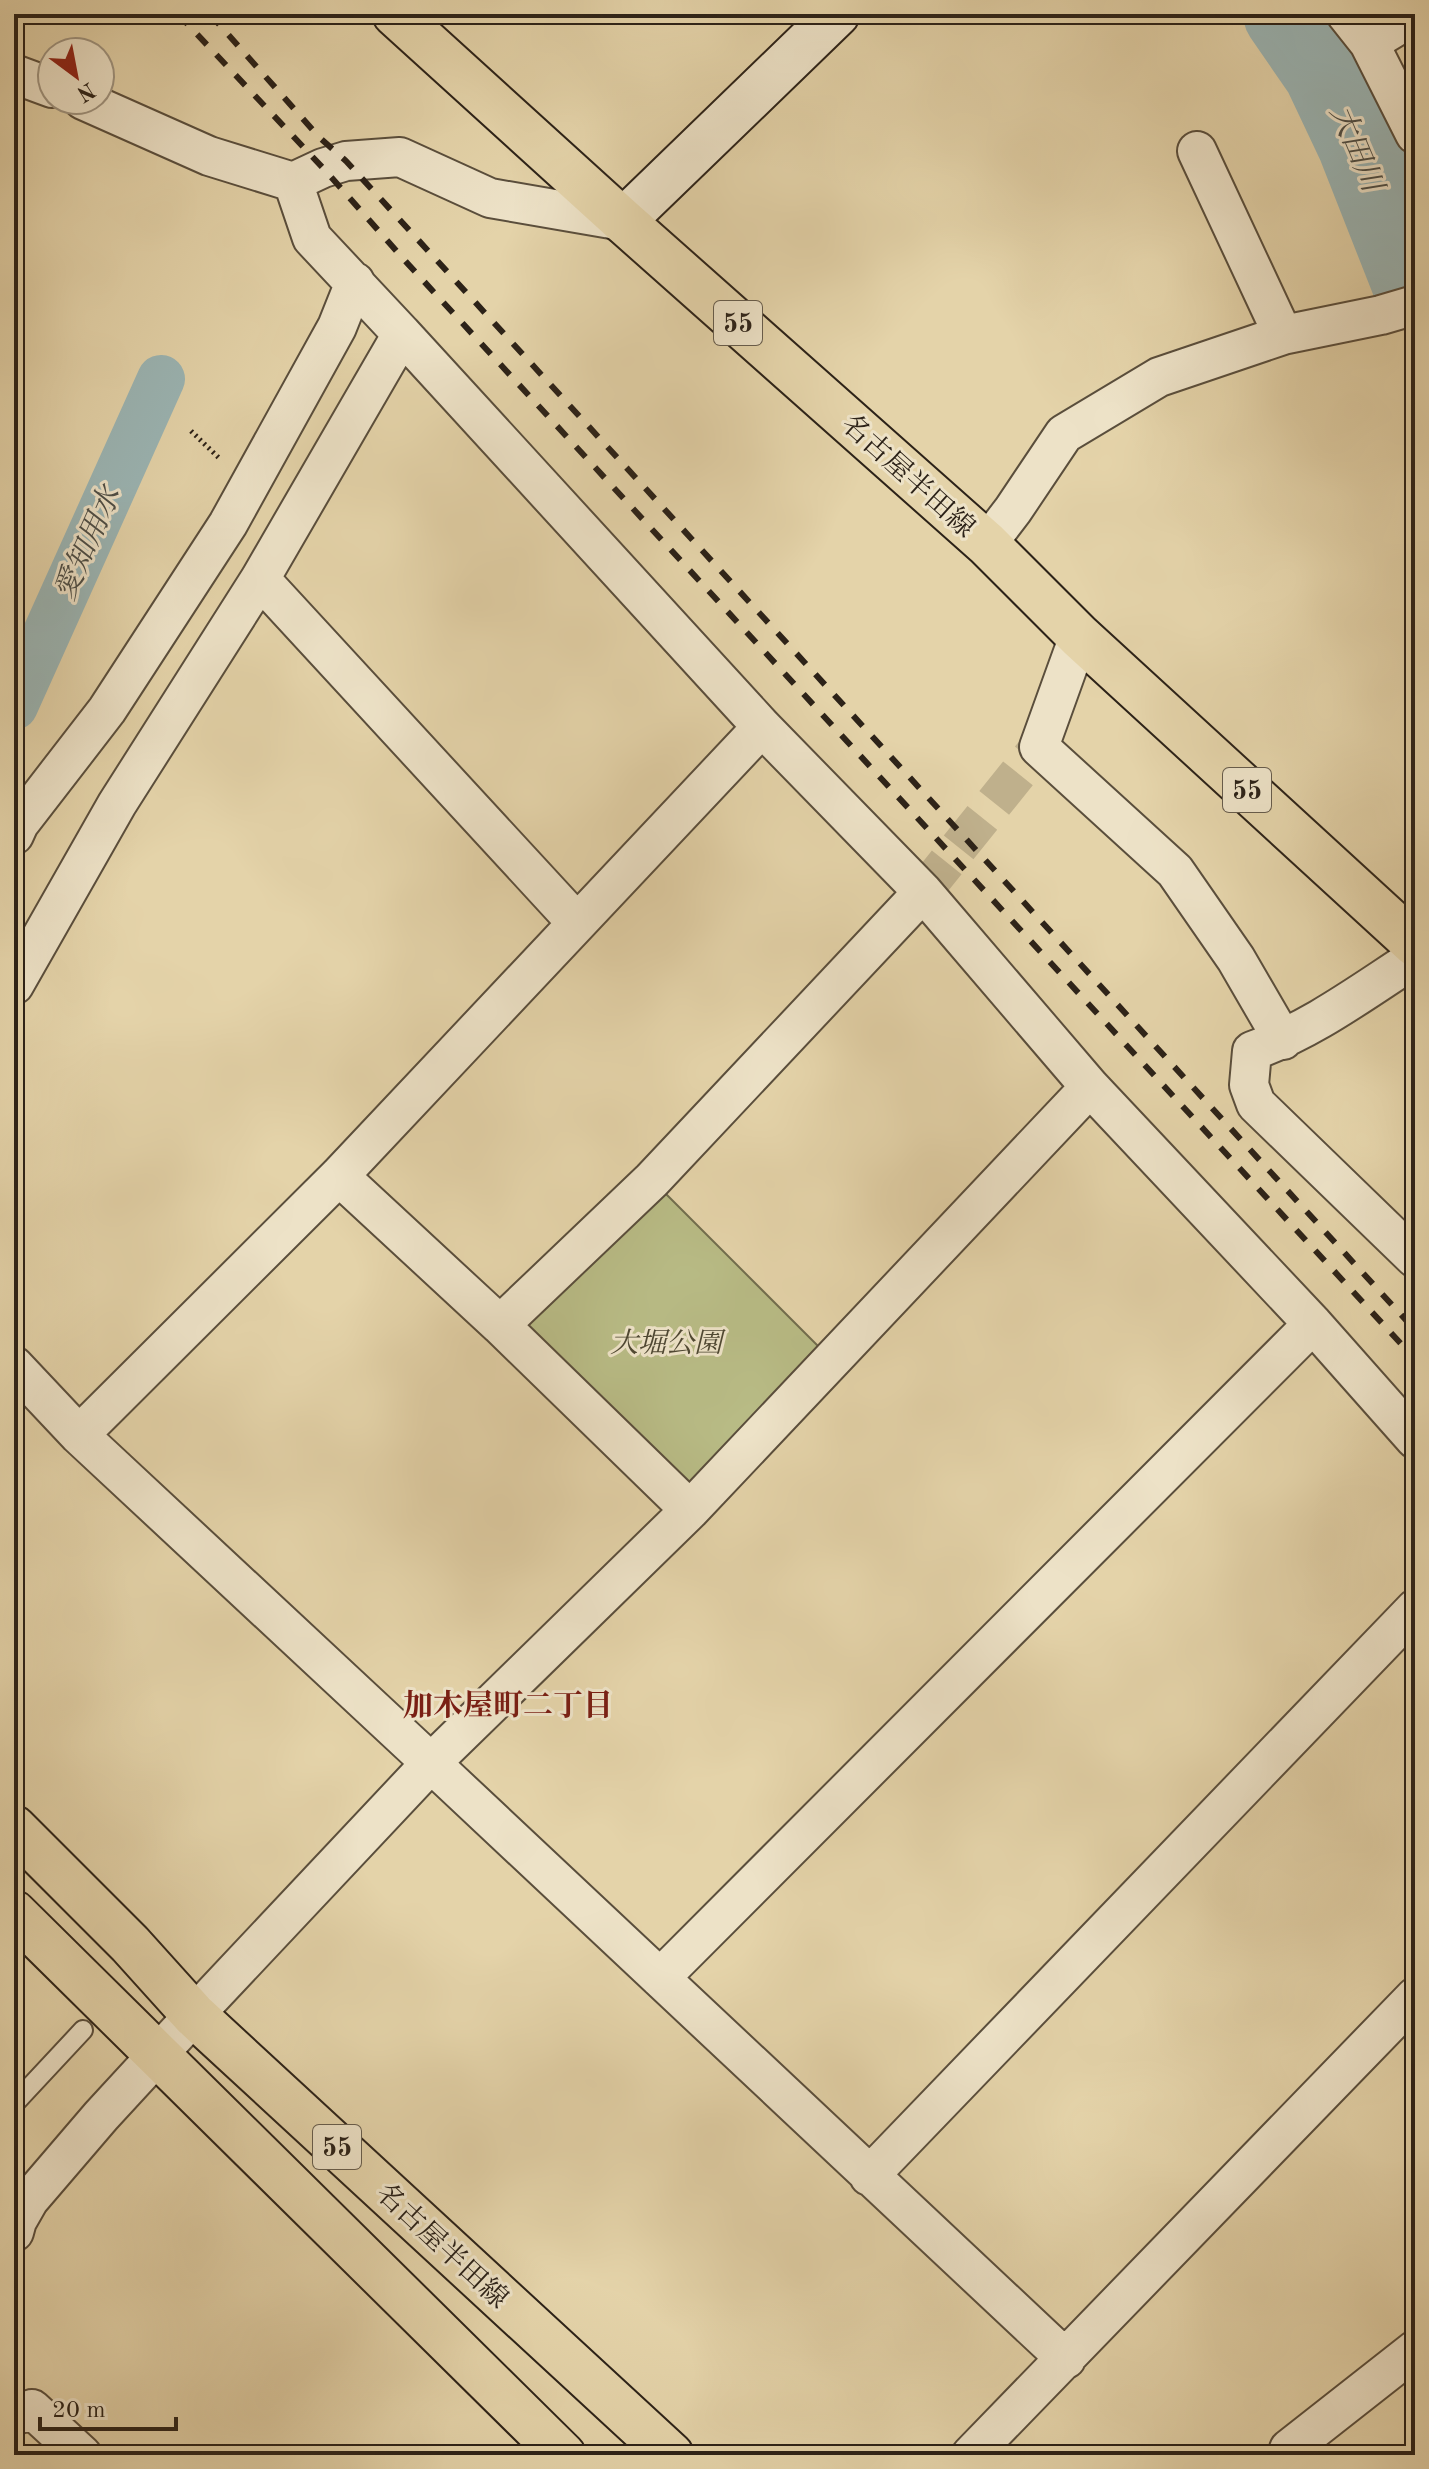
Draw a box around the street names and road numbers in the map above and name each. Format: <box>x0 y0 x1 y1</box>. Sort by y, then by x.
road number: 55 <box>714 301 762 345</box>
street label: 名古屋半田線 <box>835 408 981 544</box>
road number: 55 <box>1223 768 1271 812</box>
road number: 55 <box>313 2125 361 2169</box>
street label: 名古屋半田線 <box>370 2177 514 2315</box>

